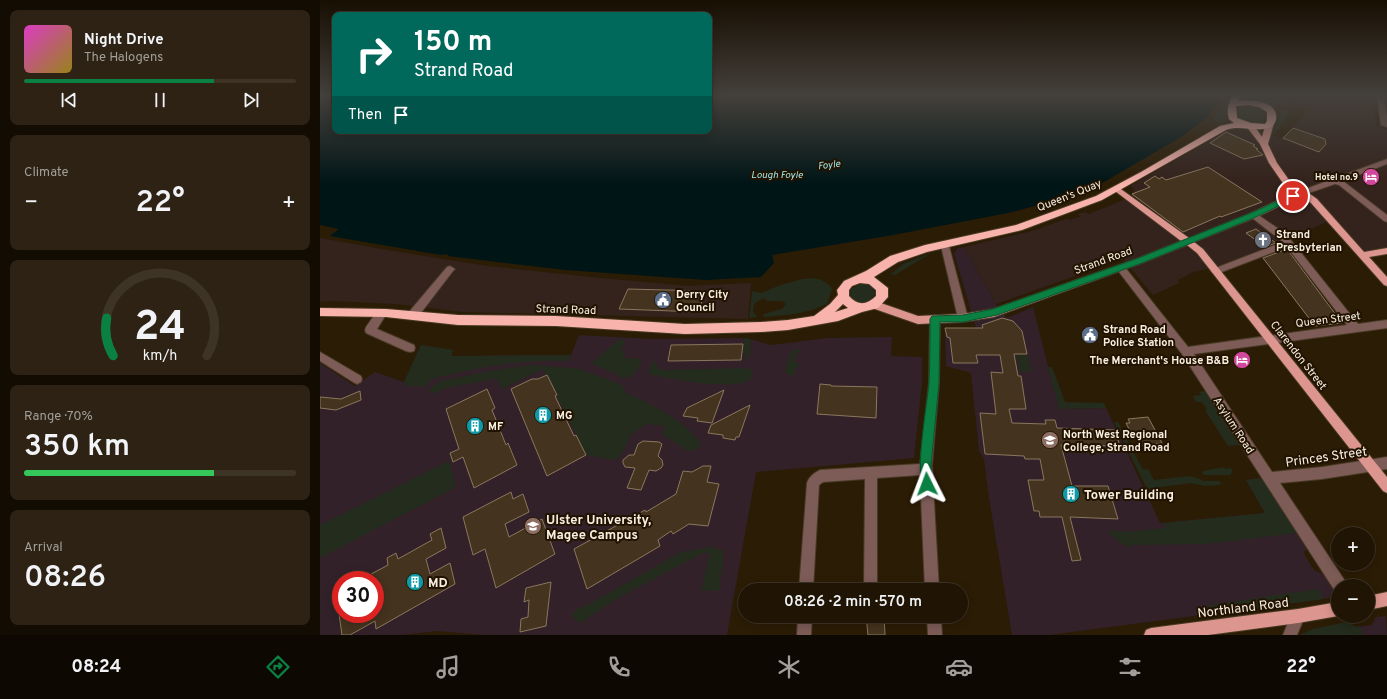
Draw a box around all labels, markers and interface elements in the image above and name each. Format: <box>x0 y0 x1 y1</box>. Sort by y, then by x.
text: 150 m <box>414 25 492 61</box>
icon: right <box>348 28 400 80</box>
text: Night Drive <box>84 31 164 50</box>
text: The Halogens <box>84 50 163 66</box>
text: Strand Road <box>414 60 513 83</box>
icon: previous <box>58 89 80 111</box>
icon: pause <box>149 89 171 111</box>
icon: next <box>240 89 262 111</box>
icon: arrive <box>390 104 412 126</box>
text: Then <box>348 106 382 125</box>
water label: Foyle <box>817 158 842 173</box>
text: Climate <box>24 165 69 181</box>
hotel icon: Hotel no.9 <box>1361 167 1381 187</box>
water label: Lough Foyle <box>751 169 804 182</box>
place label: Hotel no.9 <box>1315 172 1358 183</box>
street label: Queen's Quay <box>1035 177 1104 215</box>
pin <box>1276 179 1310 213</box>
text: 22° <box>135 185 185 222</box>
icon: arrive <box>1282 185 1304 207</box>
text: − <box>24 190 38 217</box>
text: + <box>282 190 296 217</box>
place label: Strand Presbyterian <box>1276 228 1342 255</box>
church icon: Strand Presbyterian <box>1253 230 1273 250</box>
street label: Strand Road <box>1072 244 1134 278</box>
place label: Derry City Council <box>676 288 728 315</box>
public building icon: Derry City Council <box>653 290 673 310</box>
text: 24 <box>134 301 186 354</box>
street label: Strand Road <box>535 302 597 318</box>
street label: Queen Street <box>1295 309 1361 331</box>
street label: Clarendon Street <box>1267 318 1329 393</box>
place label: Strand Road Police Station <box>1103 323 1174 350</box>
public building icon: Strand Road Police Station <box>1080 325 1100 345</box>
text: km/h <box>143 346 177 364</box>
hotel icon: The Merchant's House B&B <box>1232 350 1252 370</box>
place label: The Merchant's House B&B <box>1090 354 1229 368</box>
street label: Asylum Road <box>1210 395 1257 457</box>
building icon: MG <box>533 405 553 425</box>
text: Range · 70% <box>24 409 93 425</box>
place label: MG <box>556 409 572 423</box>
building icon: MF <box>465 416 485 436</box>
place label: MF <box>488 420 504 434</box>
place label: North West Regional College, Strand Road <box>1063 428 1170 455</box>
text: 350 km <box>24 429 130 466</box>
school or university icon: North West Regional College, Strand Road <box>1040 430 1060 450</box>
street label: Princes Street <box>1284 444 1368 472</box>
position arrow <box>906 463 948 505</box>
building icon: Tower Building <box>1061 484 1081 504</box>
place label: Tower Building <box>1084 488 1174 504</box>
place label: Ulster University, Magee Campus <box>546 513 651 544</box>
school or university icon: Ulster University, Magee Campus <box>523 516 543 536</box>
map controls <box>1331 527 1375 623</box>
button: + <box>1331 527 1375 571</box>
text: Arrival <box>24 540 63 556</box>
text: 08:26 <box>24 560 106 597</box>
speed limit sign: 30 <box>332 571 384 623</box>
building icon: MD <box>405 572 425 592</box>
place label: MD <box>428 576 448 592</box>
button: − <box>1331 579 1375 623</box>
text: 08:26 · 2 min · 570 m <box>784 593 922 612</box>
street label: Northland Road <box>1197 595 1290 623</box>
icon: directions <box>264 653 292 681</box>
icon: music <box>434 653 462 681</box>
icon: phone <box>605 653 633 681</box>
icon: climate <box>775 653 803 681</box>
icon: car <box>945 653 973 681</box>
icon: filters <box>1116 653 1144 681</box>
text: 08:24 <box>71 656 121 679</box>
text: 22° <box>1286 656 1316 679</box>

